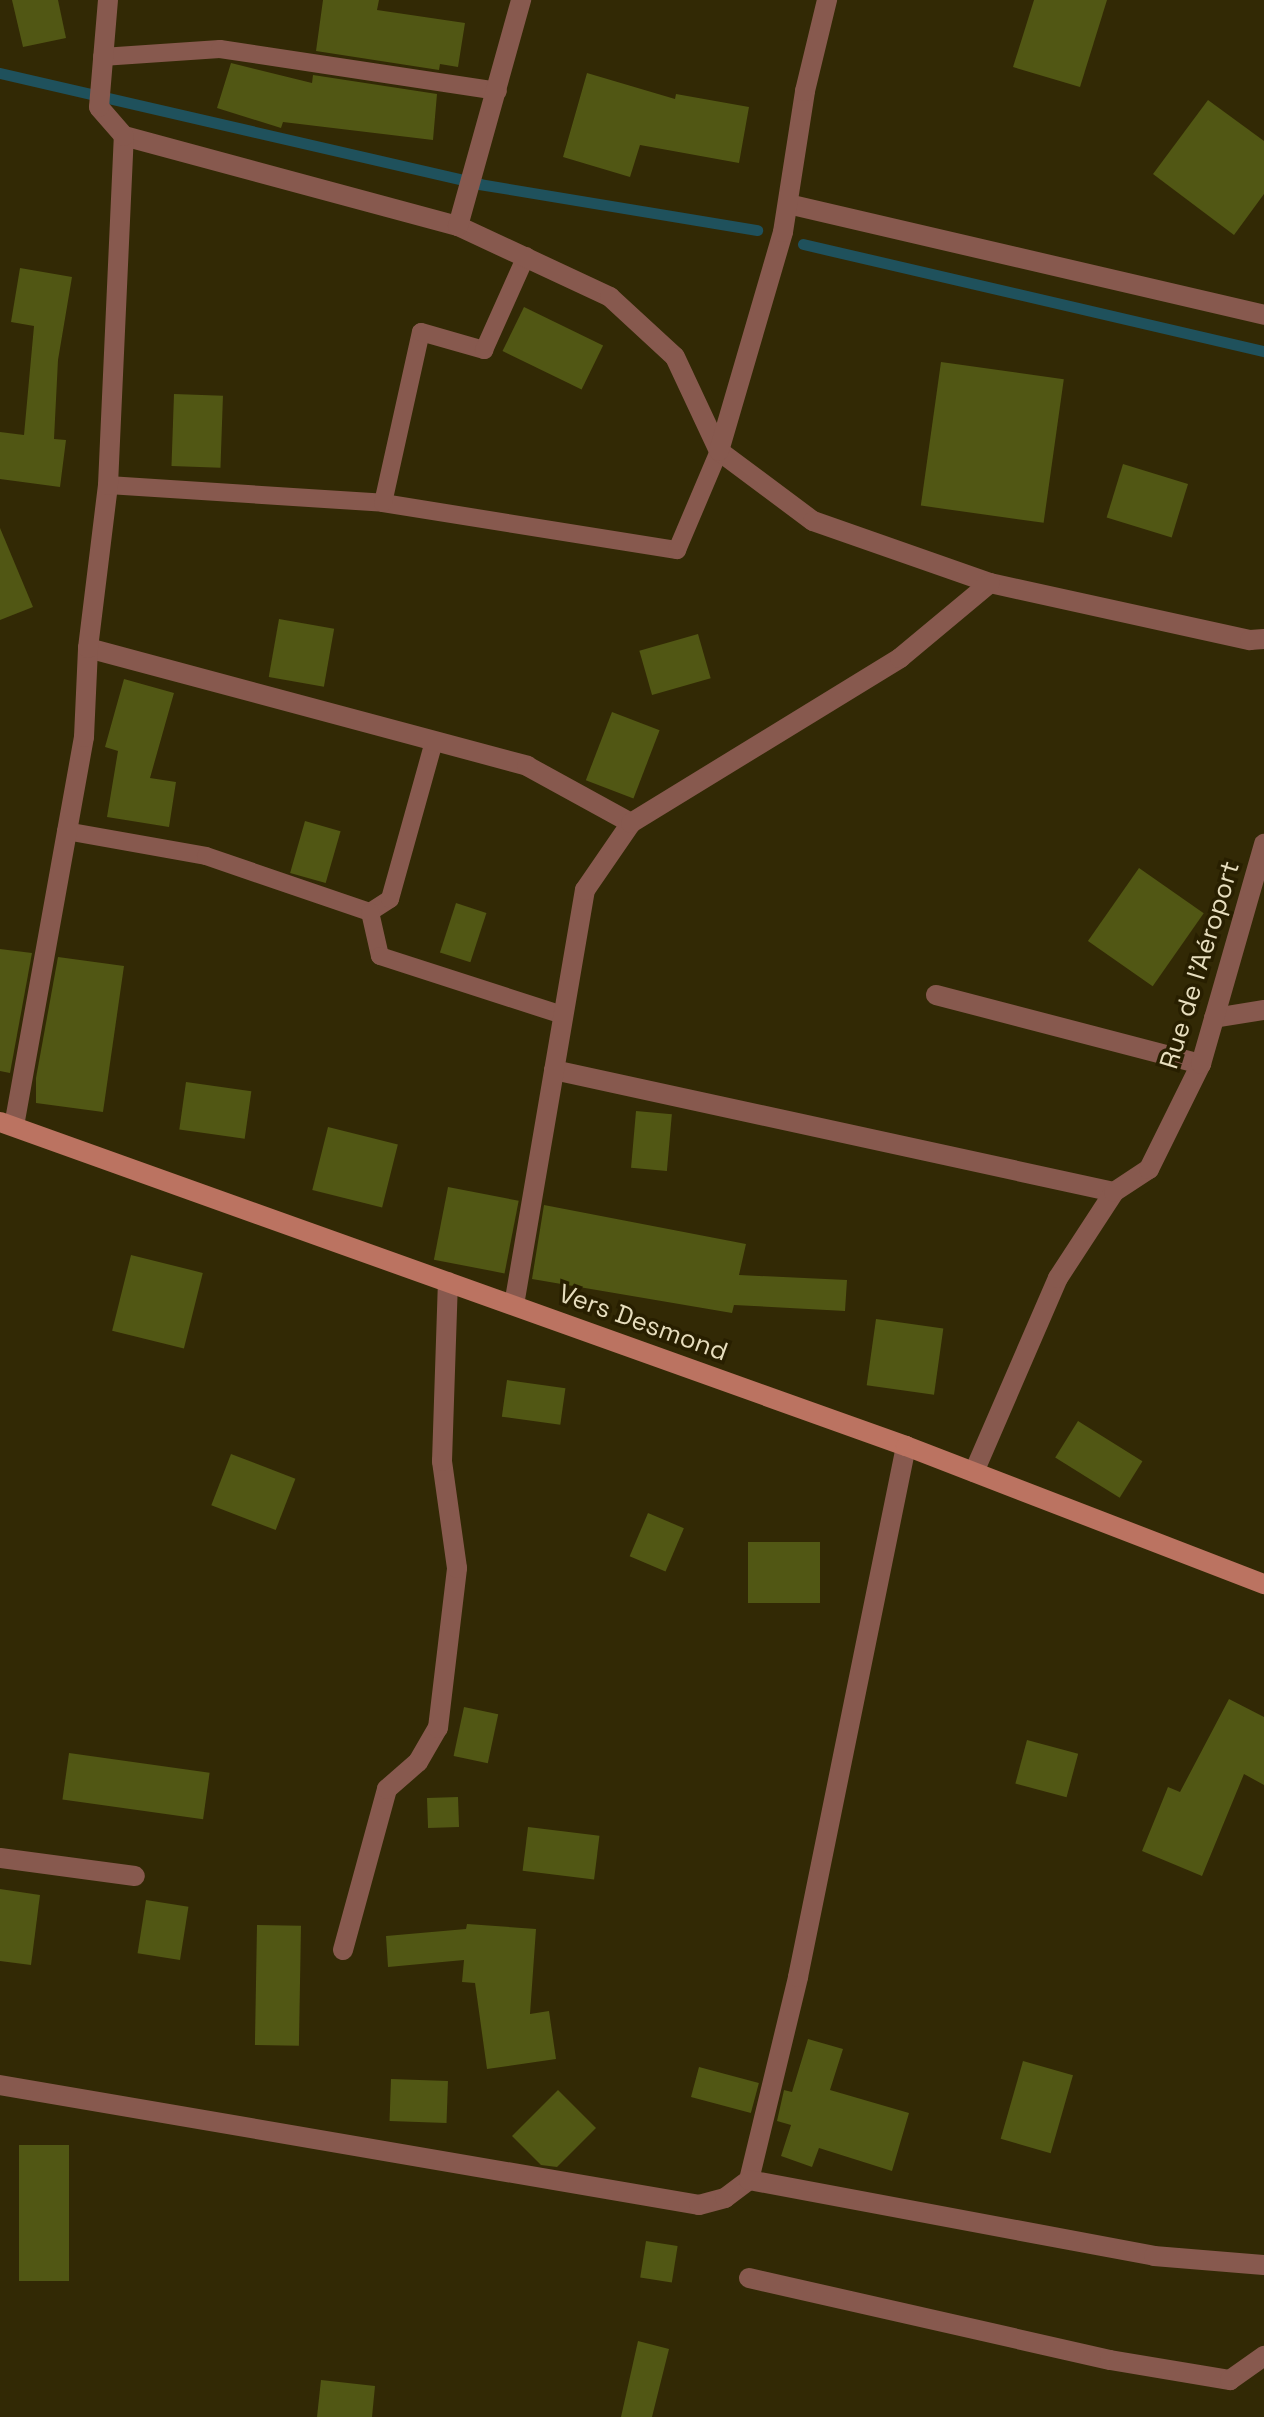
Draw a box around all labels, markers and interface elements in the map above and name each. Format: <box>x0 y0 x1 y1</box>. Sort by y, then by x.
street label: Rue de l'Aéroport <box>1154 857 1246 1073</box>
street label: Vers Desmond <box>554 1278 732 1368</box>

